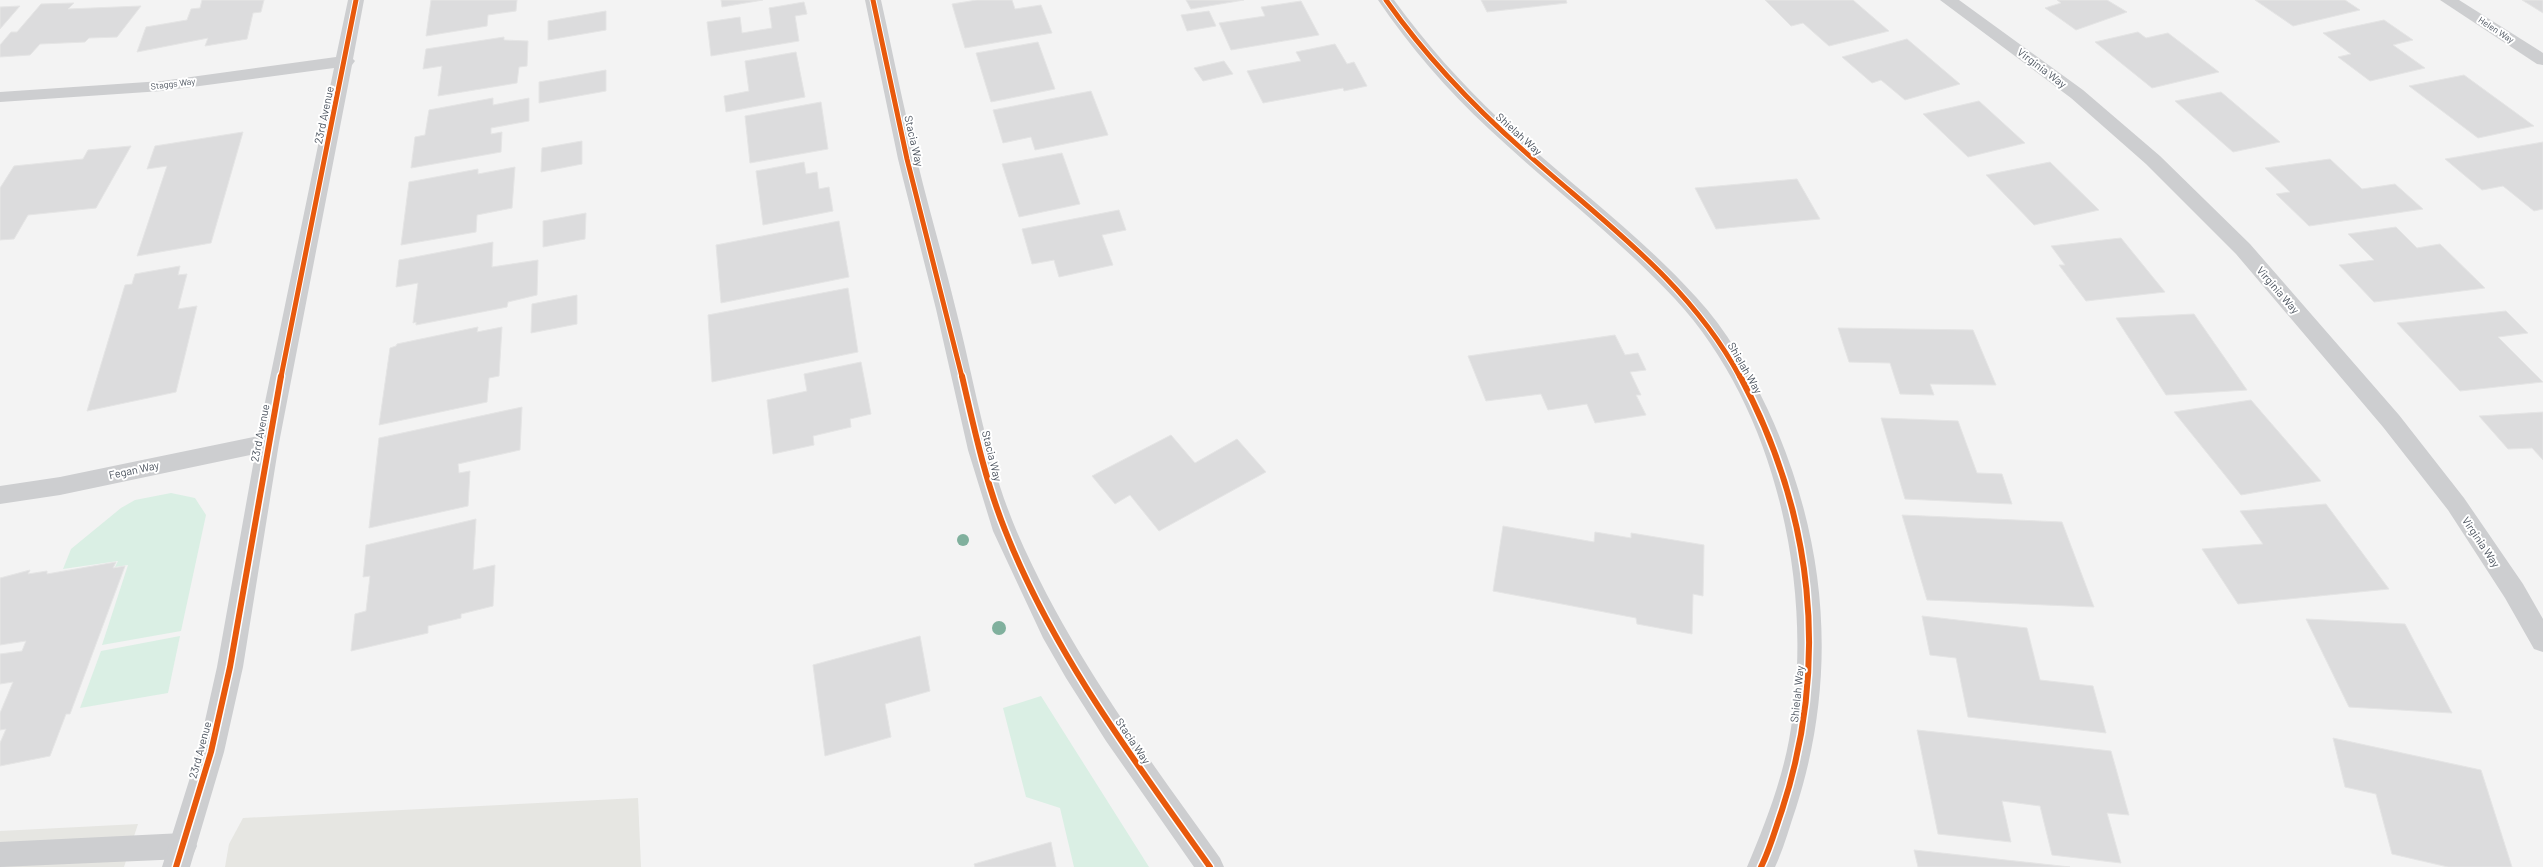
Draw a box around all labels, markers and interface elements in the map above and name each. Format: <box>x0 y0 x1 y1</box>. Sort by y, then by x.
street label: Helen Way <box>2476 14 2516 45</box>
street label: Virginia Way <box>2015 45 2069 90</box>
street label: Staggs Way <box>150 75 196 92</box>
street label: 23rd Avenue <box>311 85 336 145</box>
street label: Shielah Way <box>1494 110 1545 158</box>
street label: Stacia Way <box>902 114 927 168</box>
street label: Virginia Way <box>2254 263 2302 316</box>
street label: Shielah Way <box>1726 340 1765 396</box>
street label: 23rd Avenue <box>248 403 272 463</box>
street label: Stacia Way <box>980 429 1005 483</box>
street label: Fegan Way <box>108 458 160 481</box>
street label: Virginia Way <box>2460 514 2503 569</box>
street label: Shielah Way <box>1787 665 1806 723</box>
street label: Stacia Way <box>1113 715 1153 766</box>
street label: 23rd Avenue <box>186 720 213 780</box>

